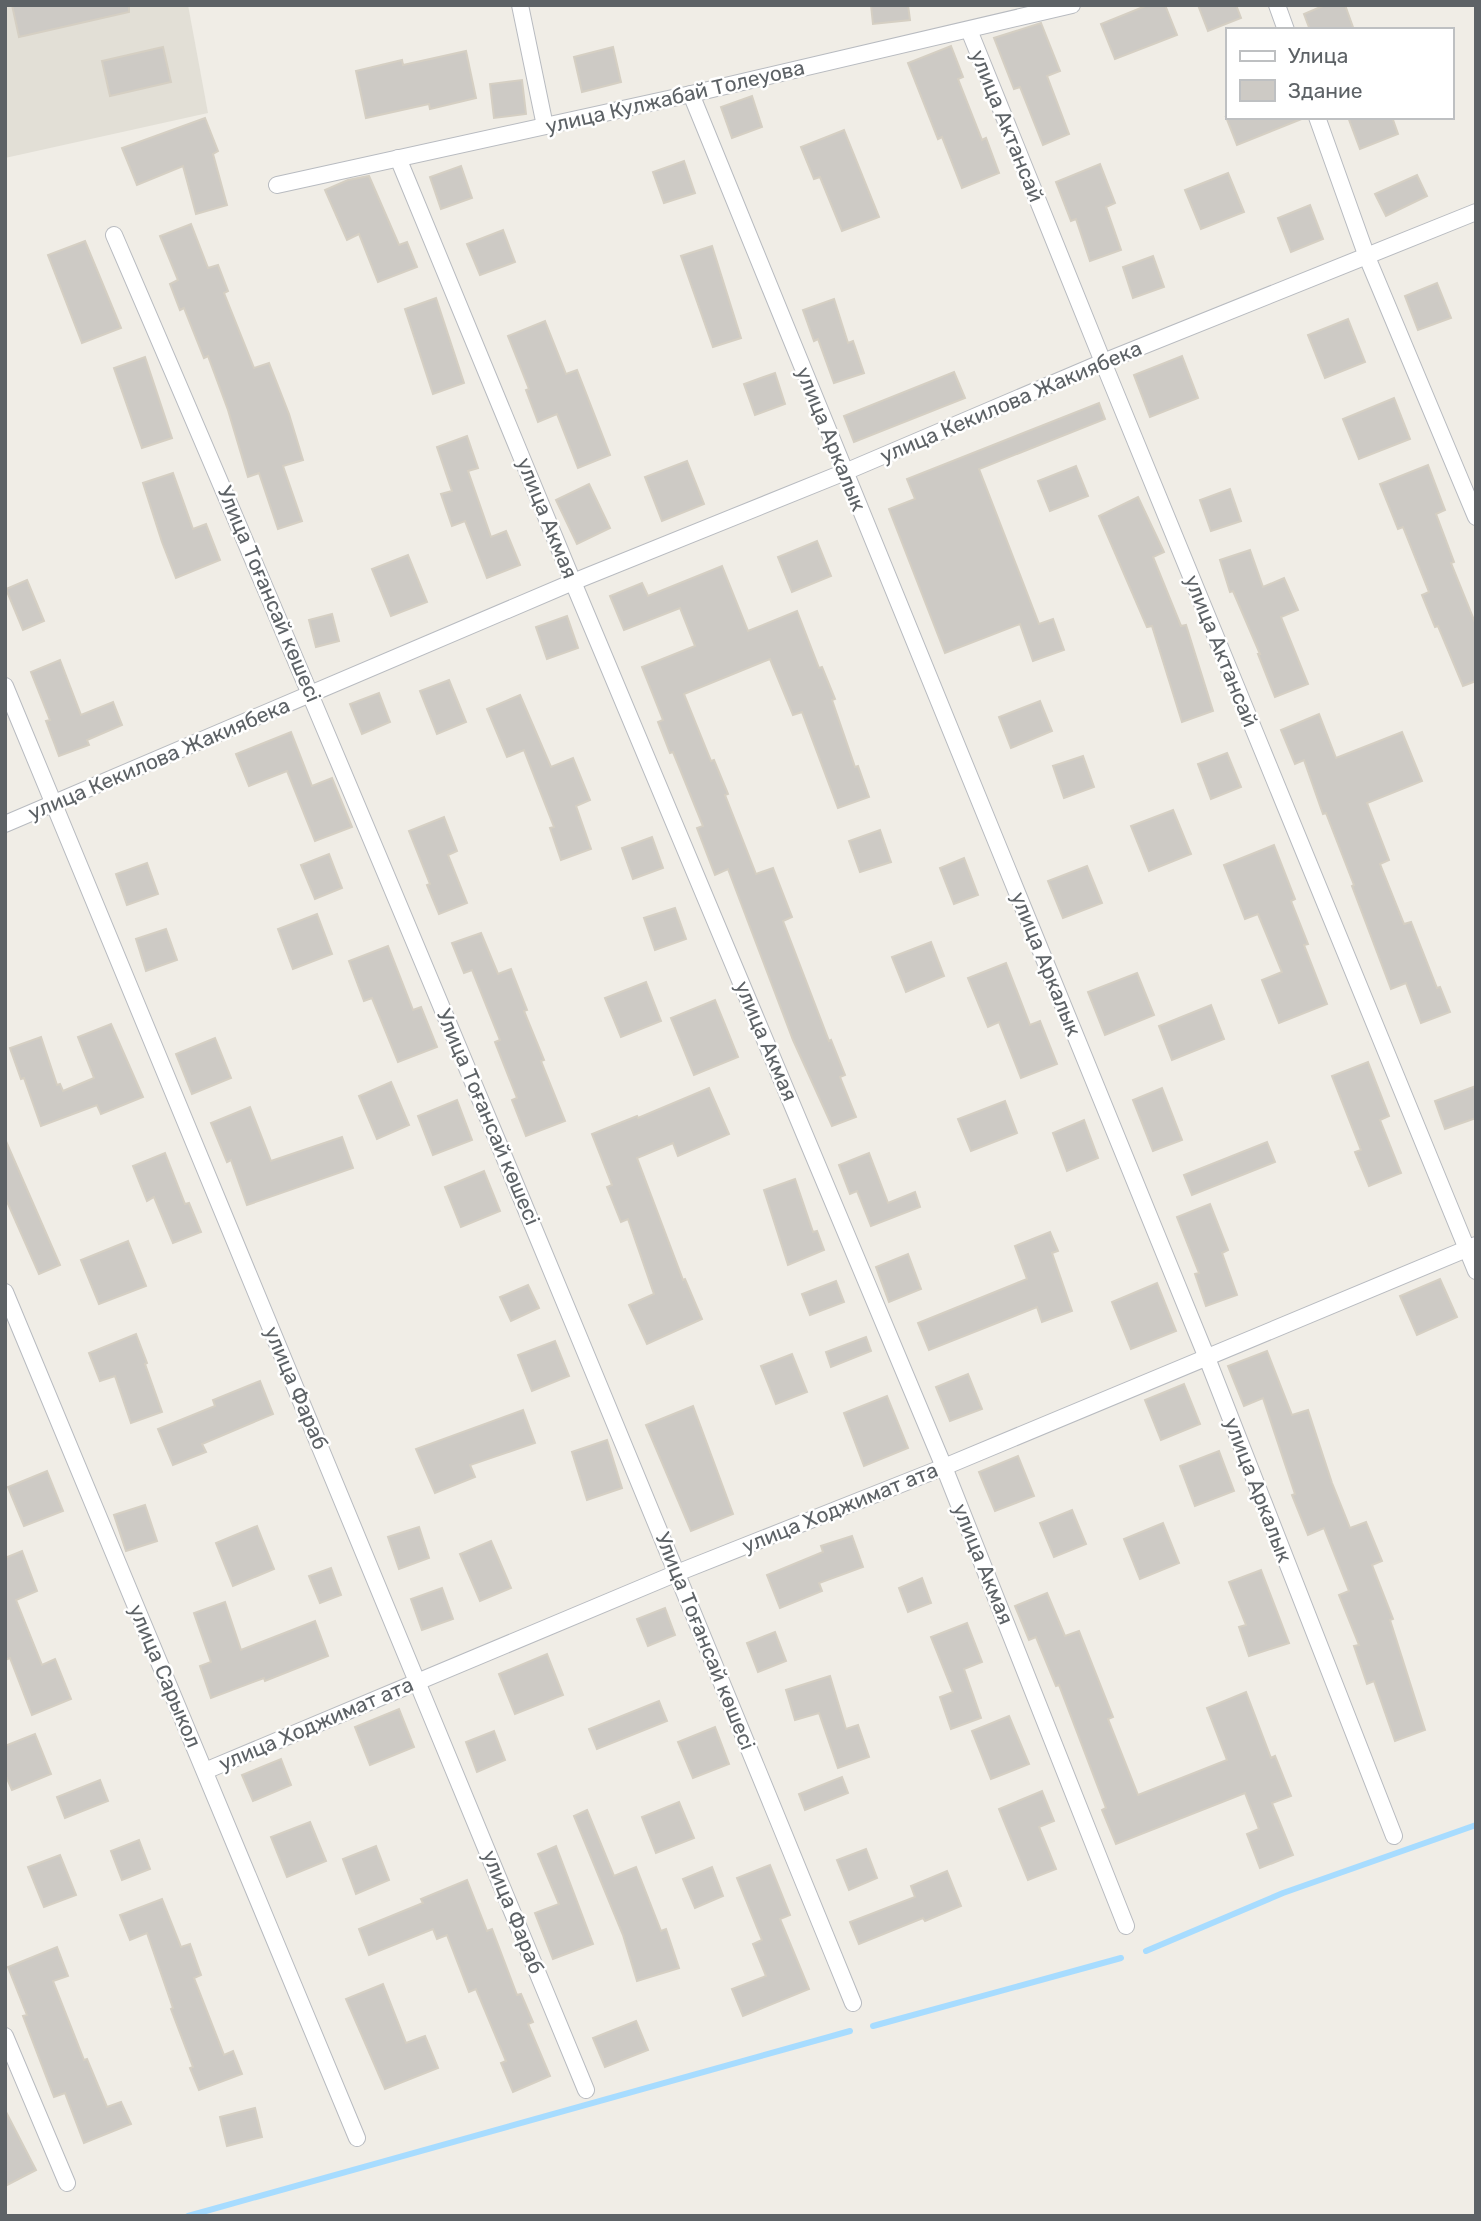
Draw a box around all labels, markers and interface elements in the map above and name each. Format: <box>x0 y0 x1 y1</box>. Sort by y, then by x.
legend <box>1226 28 1453 119</box>
text: Улица <box>1288 43 1348 68</box>
street label: улица Актансай <box>966 46 1049 206</box>
street label: улица Кулжабай Толеуова <box>543 55 807 139</box>
text: Здание <box>1288 78 1363 103</box>
street label: улица Кекилова Жакиябека <box>876 335 1145 468</box>
street label: улица Аркалык <box>791 363 872 515</box>
street label: улица Акмая <box>512 454 583 582</box>
street label: Улица Тоғансай көшесі <box>213 482 326 706</box>
street label: улица Актансай <box>1180 571 1263 731</box>
street label: улица Кекилова Жакиябека <box>24 692 293 825</box>
street label: улица Аркалык <box>1006 888 1087 1040</box>
street label: улица Акмая <box>730 977 803 1105</box>
street label: Улица Тоғансай көшесі <box>432 1005 545 1229</box>
street label: улица Фараб <box>259 1322 334 1453</box>
street label: улица Аркалык <box>1219 1414 1298 1566</box>
street label: улица Ходжимат ата <box>738 1457 941 1558</box>
street label: улица Акмая <box>948 1500 1019 1628</box>
street label: Улица Тоғансай көшесі <box>650 1528 761 1753</box>
street label: улица Сарыкол <box>124 1600 207 1751</box>
street label: улица Ходжимат ата <box>215 1671 417 1776</box>
street label: улица Фараб <box>477 1846 550 1977</box>

